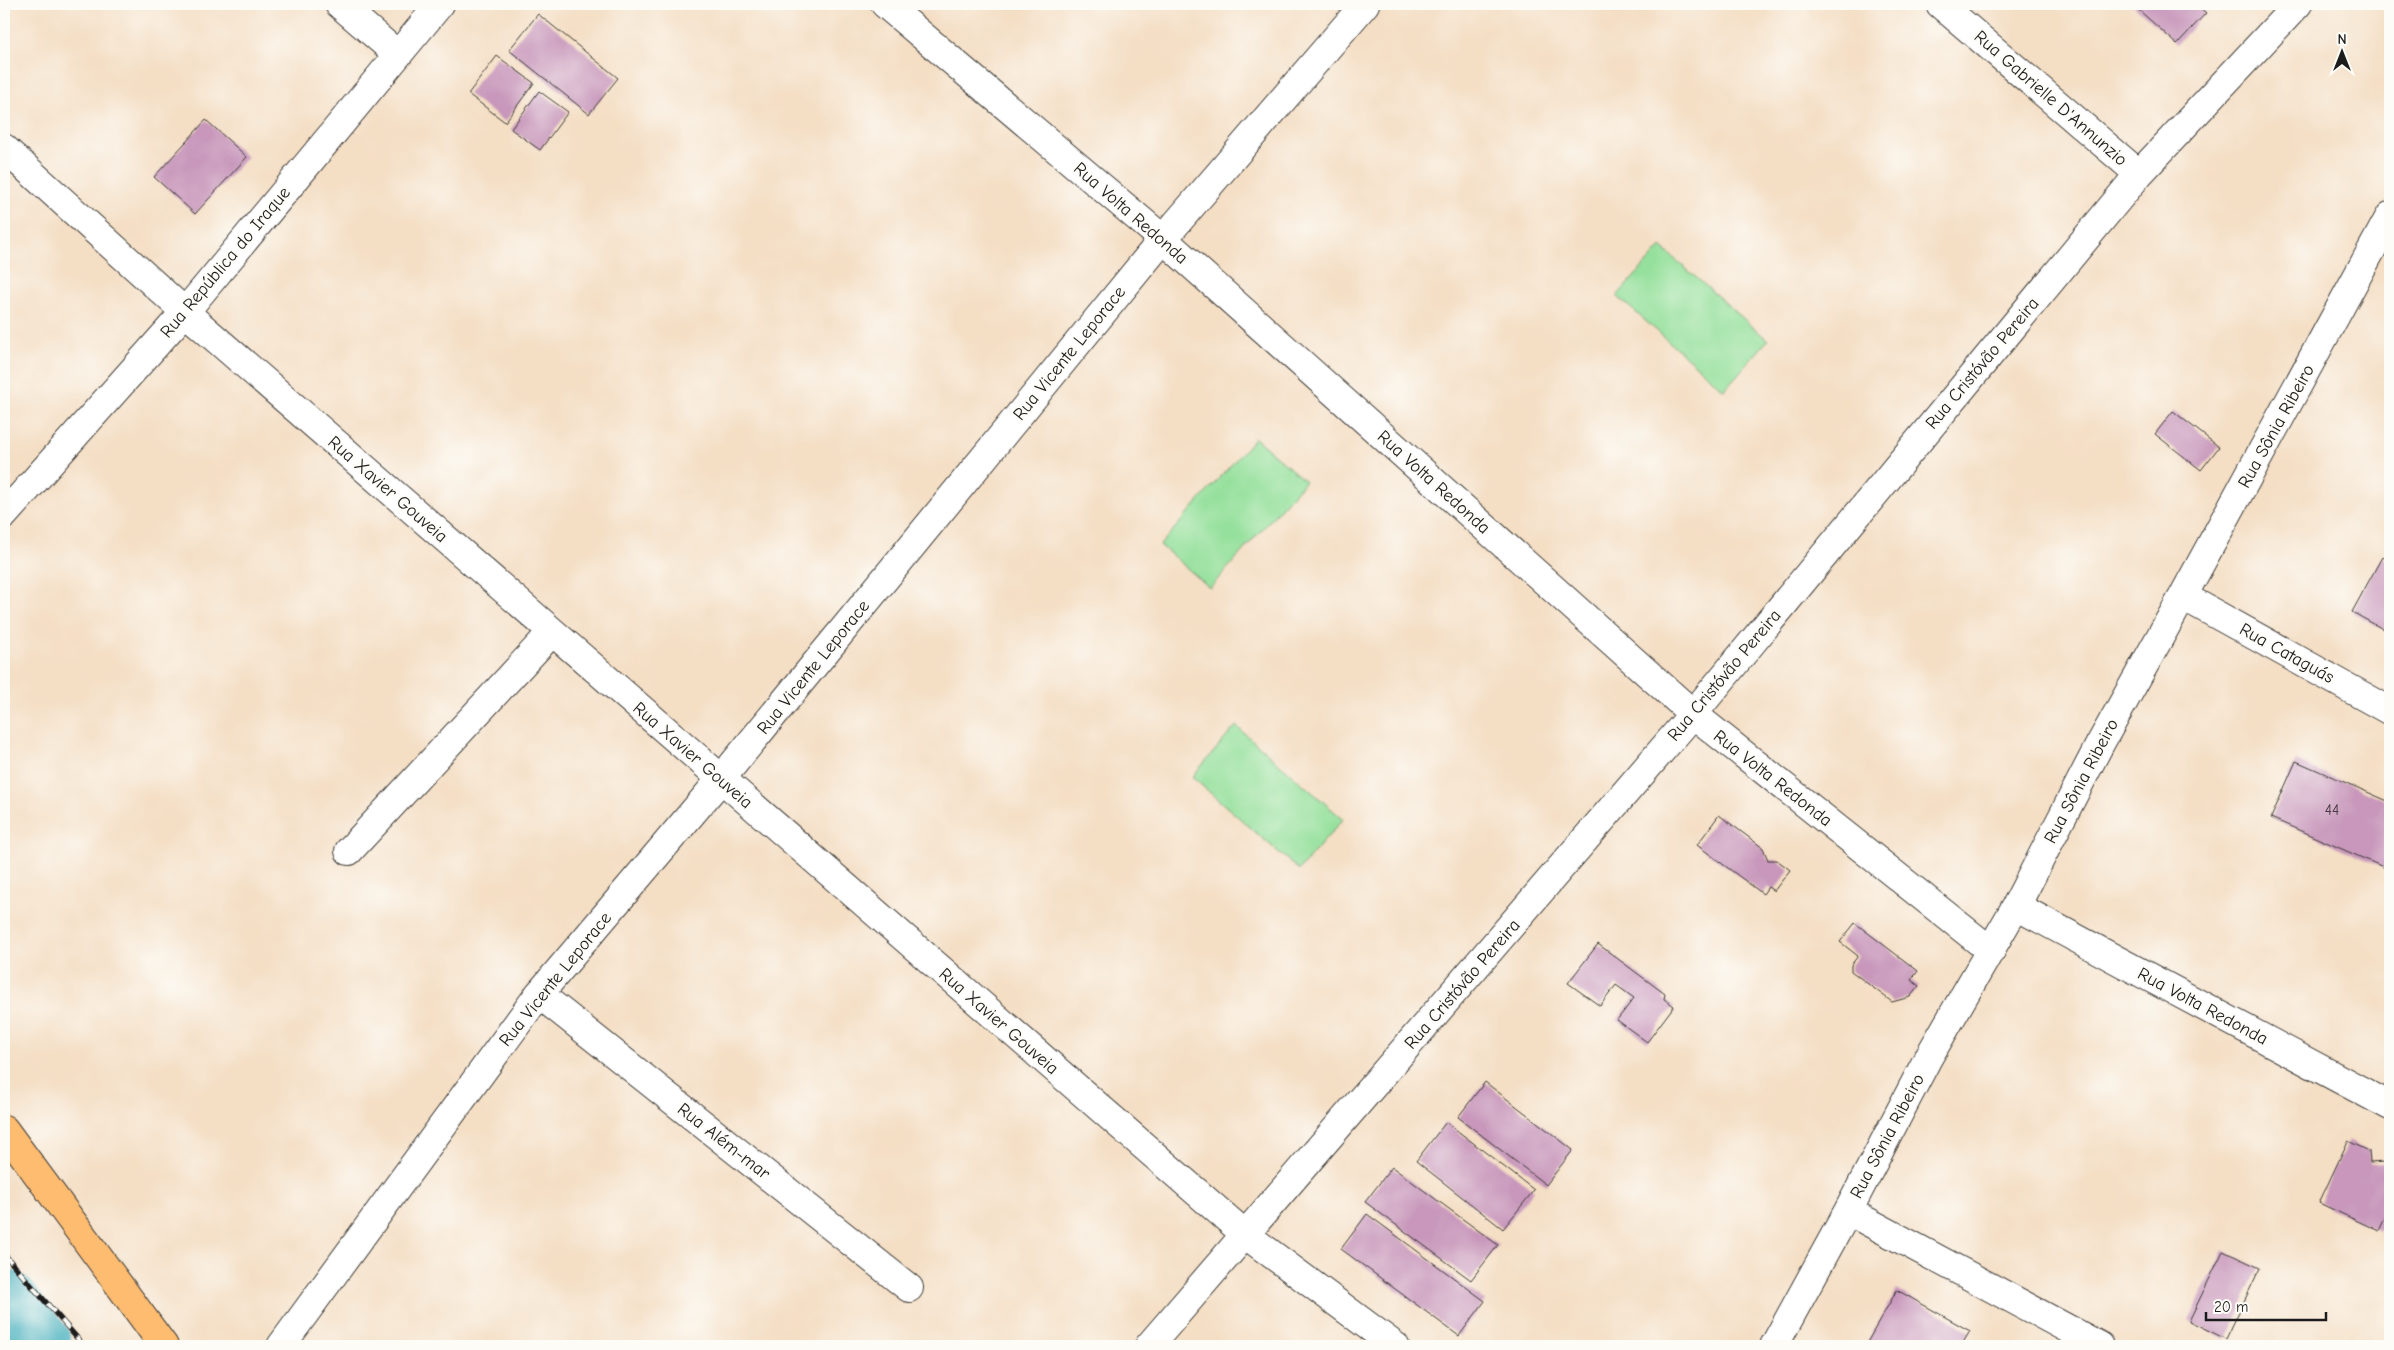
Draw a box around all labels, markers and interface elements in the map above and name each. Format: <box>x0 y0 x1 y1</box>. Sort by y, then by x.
street label: Rua Gabrielle D'Annunzio <box>1970 26 2132 171</box>
north arrow <box>2316 28 2366 78</box>
text: N <box>2337 31 2347 48</box>
street label: Rua Volta Redonda <box>1069 158 1192 269</box>
street label: Rua República do Iraque <box>156 182 295 342</box>
street label: Rua Vicente Leporace <box>1009 282 1130 425</box>
street label: Rua Cristóvão Pereira <box>1921 293 2044 433</box>
street label: Rua Sônia Ribeiro <box>2234 361 2319 492</box>
street label: Rua Volta Redonda <box>1373 426 1494 539</box>
street label: Rua Xavier Gouveia <box>324 432 452 547</box>
street label: Rua Vicente Leporace <box>753 596 874 739</box>
street label: Rua Cristóvão Pereira <box>1663 605 1786 745</box>
street label: Rua Cataguás <box>2236 619 2338 688</box>
street label: Rua Xavier Gouveia <box>629 698 757 813</box>
street label: Rua Sônia Ribeiro <box>2040 715 2123 847</box>
street label: Rua Volta Redonda <box>1709 726 1836 831</box>
house number: 44 <box>2325 801 2339 819</box>
street label: Rua Vicente Leporace <box>495 908 616 1051</box>
street label: Rua Cristóvão Pereira <box>1400 915 1525 1054</box>
street label: Rua Volta Redonda <box>2134 963 2272 1050</box>
street label: Rua Xavier Gouveia <box>935 964 1063 1079</box>
street label: Rua Sônia Ribeiro <box>1846 1070 1929 1202</box>
street label: Rua Além-mar <box>673 1099 775 1185</box>
scale bar <box>2206 1290 2326 1322</box>
text: 20 m <box>2214 1298 2248 1316</box>

